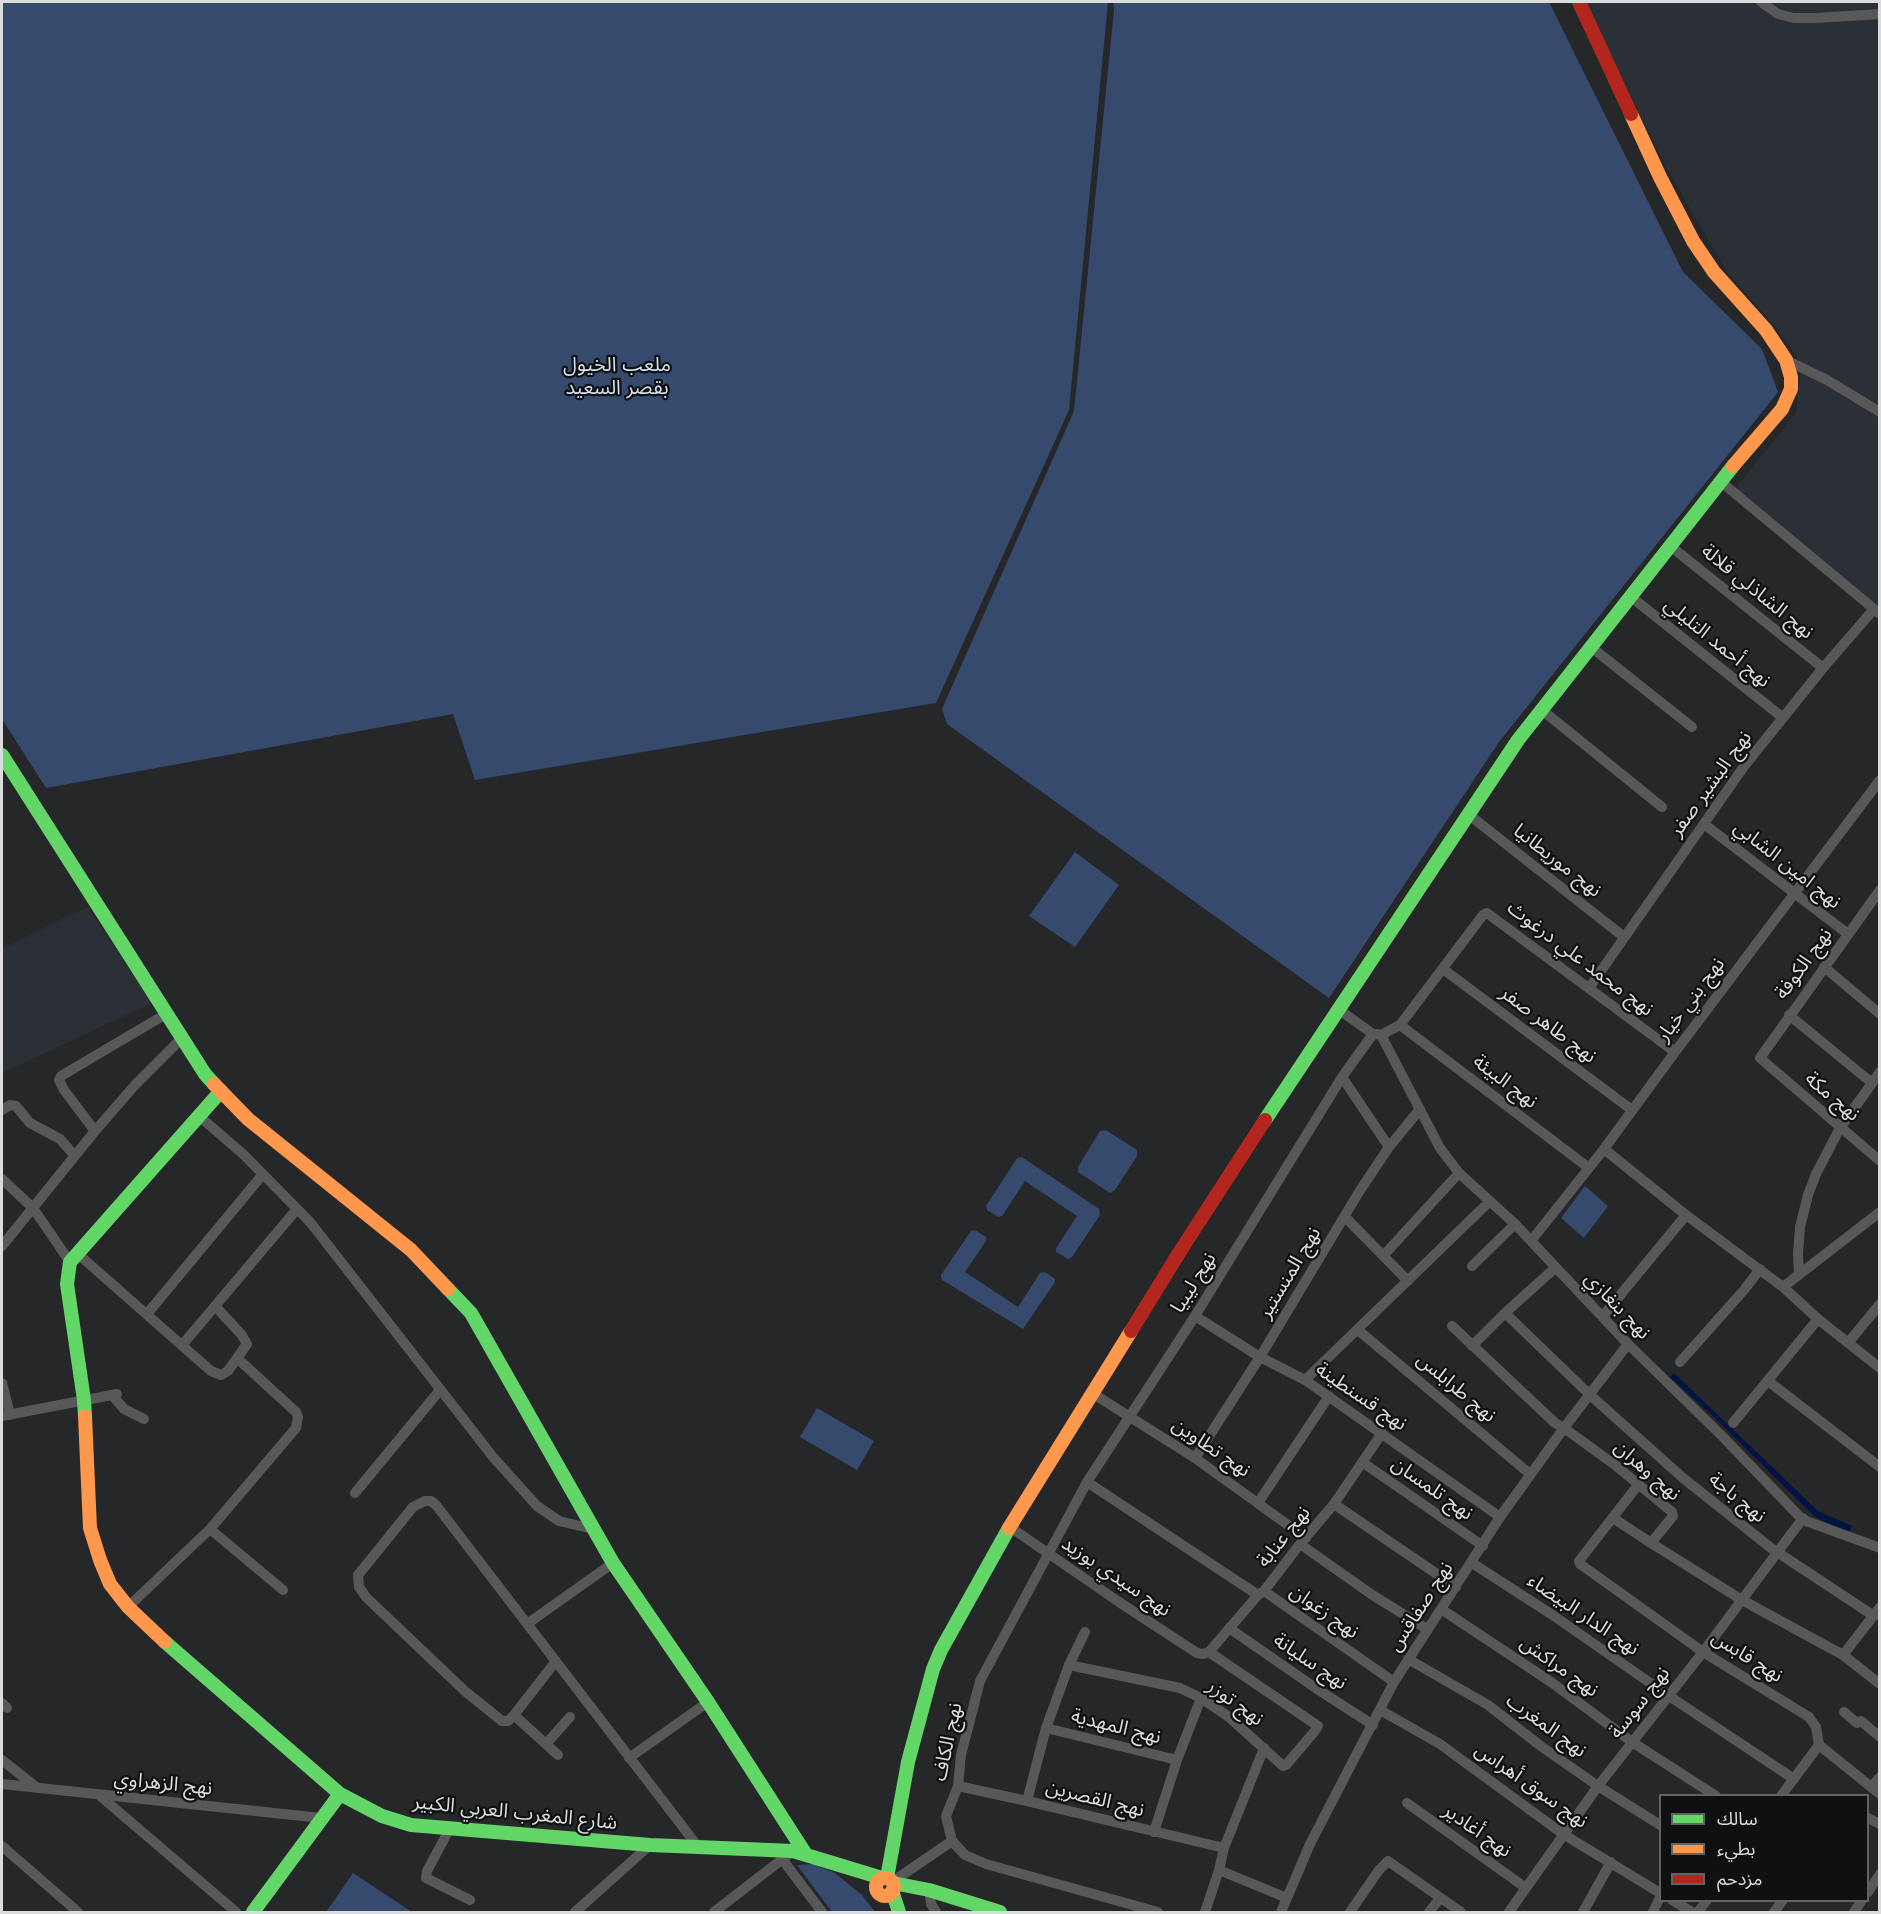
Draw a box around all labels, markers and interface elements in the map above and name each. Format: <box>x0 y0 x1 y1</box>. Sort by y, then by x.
park label: ملعب الخيول بقصر السعيد <box>563 353 671 400</box>
street label: نهج الشاذلي قلالة <box>1696 539 1818 645</box>
street label: نهج أحمد التليلي <box>1659 593 1775 693</box>
street label: نهج البشير صفر <box>1665 727 1757 841</box>
street label: نهج امين الشابي <box>1728 816 1846 914</box>
street label: نهج موريطانيا <box>1508 819 1606 903</box>
street label: نهج محمد علي درغوث <box>1502 896 1658 1022</box>
street label: نهج الكوفة <box>1770 924 1838 1004</box>
street label: نهج بني خيار <box>1652 953 1730 1047</box>
street label: نهج طاهر صفر <box>1495 981 1601 1069</box>
street label: نهج البيئة <box>1468 1050 1542 1114</box>
street label: نهج مكة <box>1800 1067 1864 1127</box>
street label: نهج المنستير <box>1253 1223 1327 1323</box>
street label: نهج ليبيا <box>1166 1248 1222 1318</box>
street label: نهج بنغازي <box>1579 1267 1655 1345</box>
street label: نهج طرابلس <box>1411 1348 1501 1428</box>
street label: نهج قسنطينة <box>1311 1358 1411 1436</box>
street label: نهج تطاوين <box>1167 1413 1255 1483</box>
street label: نهج وهران <box>1609 1436 1685 1506</box>
street label: نهج تلمسان <box>1387 1452 1477 1526</box>
street label: نهج باجة <box>1704 1468 1770 1528</box>
street label: نهج عنابة <box>1252 1502 1316 1572</box>
street label: نهج سيدي بوزيد <box>1057 1532 1175 1622</box>
street label: نهج صفاقس <box>1383 1558 1459 1656</box>
street label: نهج الدار البيضاء <box>1523 1569 1643 1661</box>
street label: نهج زغوان <box>1285 1580 1363 1644</box>
street label: نهج قابس <box>1707 1626 1787 1688</box>
street label: نهج سليانة <box>1268 1629 1352 1695</box>
street label: نهج مراكش <box>1515 1631 1603 1703</box>
street label: نهج سوسة <box>1605 1662 1675 1744</box>
street label: نهج توزر <box>1202 1674 1268 1732</box>
street label: نهج المغرب <box>1501 1689 1591 1763</box>
street label: نهج الكاف <box>928 1701 968 1783</box>
street label: نهج المهدية <box>1068 1704 1164 1750</box>
street label: نهج سوق أهراس <box>1470 1738 1592 1834</box>
street label: نهج الزهراوي <box>113 1767 213 1801</box>
street label: نهج القصرين <box>1043 1775 1147 1823</box>
street label: شارع المغرب العربي الكبير <box>412 1790 618 1836</box>
legend <box>1659 1794 1869 1902</box>
street label: نهج أغادير <box>1438 1799 1516 1863</box>
text: سالك <box>1717 1809 1758 1829</box>
text: بطيء <box>1717 1839 1755 1859</box>
text: مزدحم <box>1717 1869 1762 1889</box>

